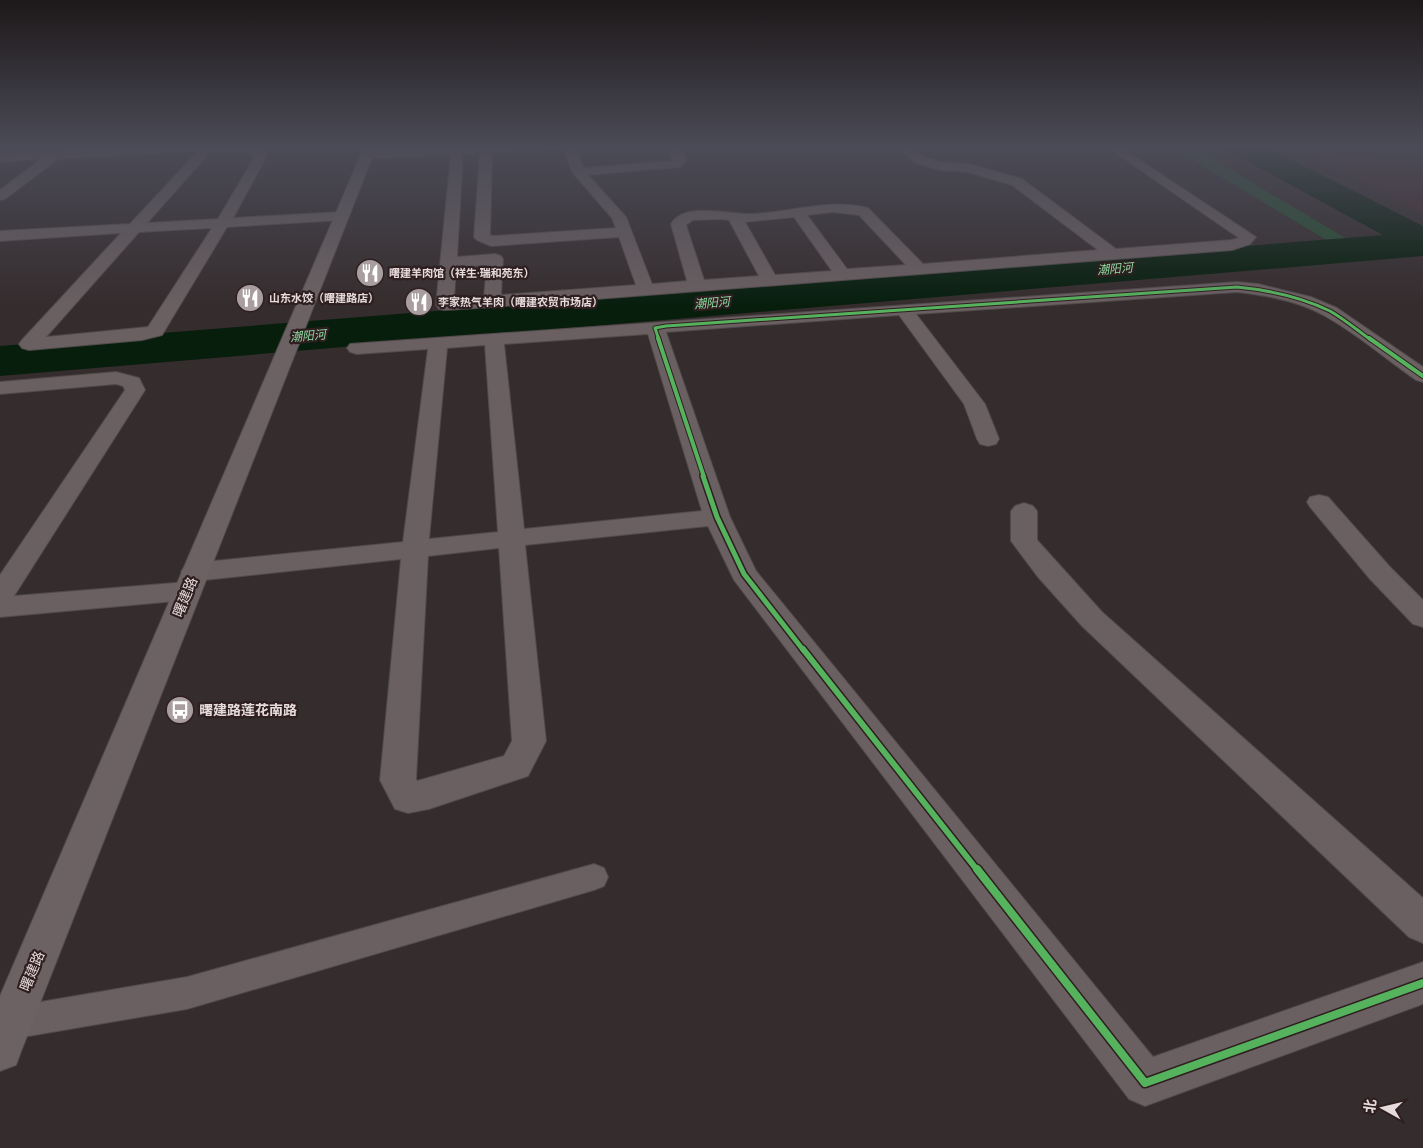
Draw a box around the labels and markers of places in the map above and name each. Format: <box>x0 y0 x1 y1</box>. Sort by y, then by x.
restaurant icon: 曙建羊肉馆（祥生·瑞和苑东） <box>355 258 385 288</box>
place label: 曙建羊肉馆（祥生·瑞和苑东） <box>389 267 534 280</box>
restaurant icon: 山东水饺（曙建路店） <box>235 283 265 313</box>
restaurant icon: 李家热气羊肉（曙建农贸市场店） <box>404 287 434 317</box>
place label: 山东水饺（曙建路店） <box>269 292 379 305</box>
place label: 李家热气羊肉（曙建农贸市场店） <box>438 296 603 309</box>
bus stop icon: 曙建路莲花南路 <box>165 695 195 725</box>
place label: 曙建路莲花南路 <box>199 702 297 718</box>

